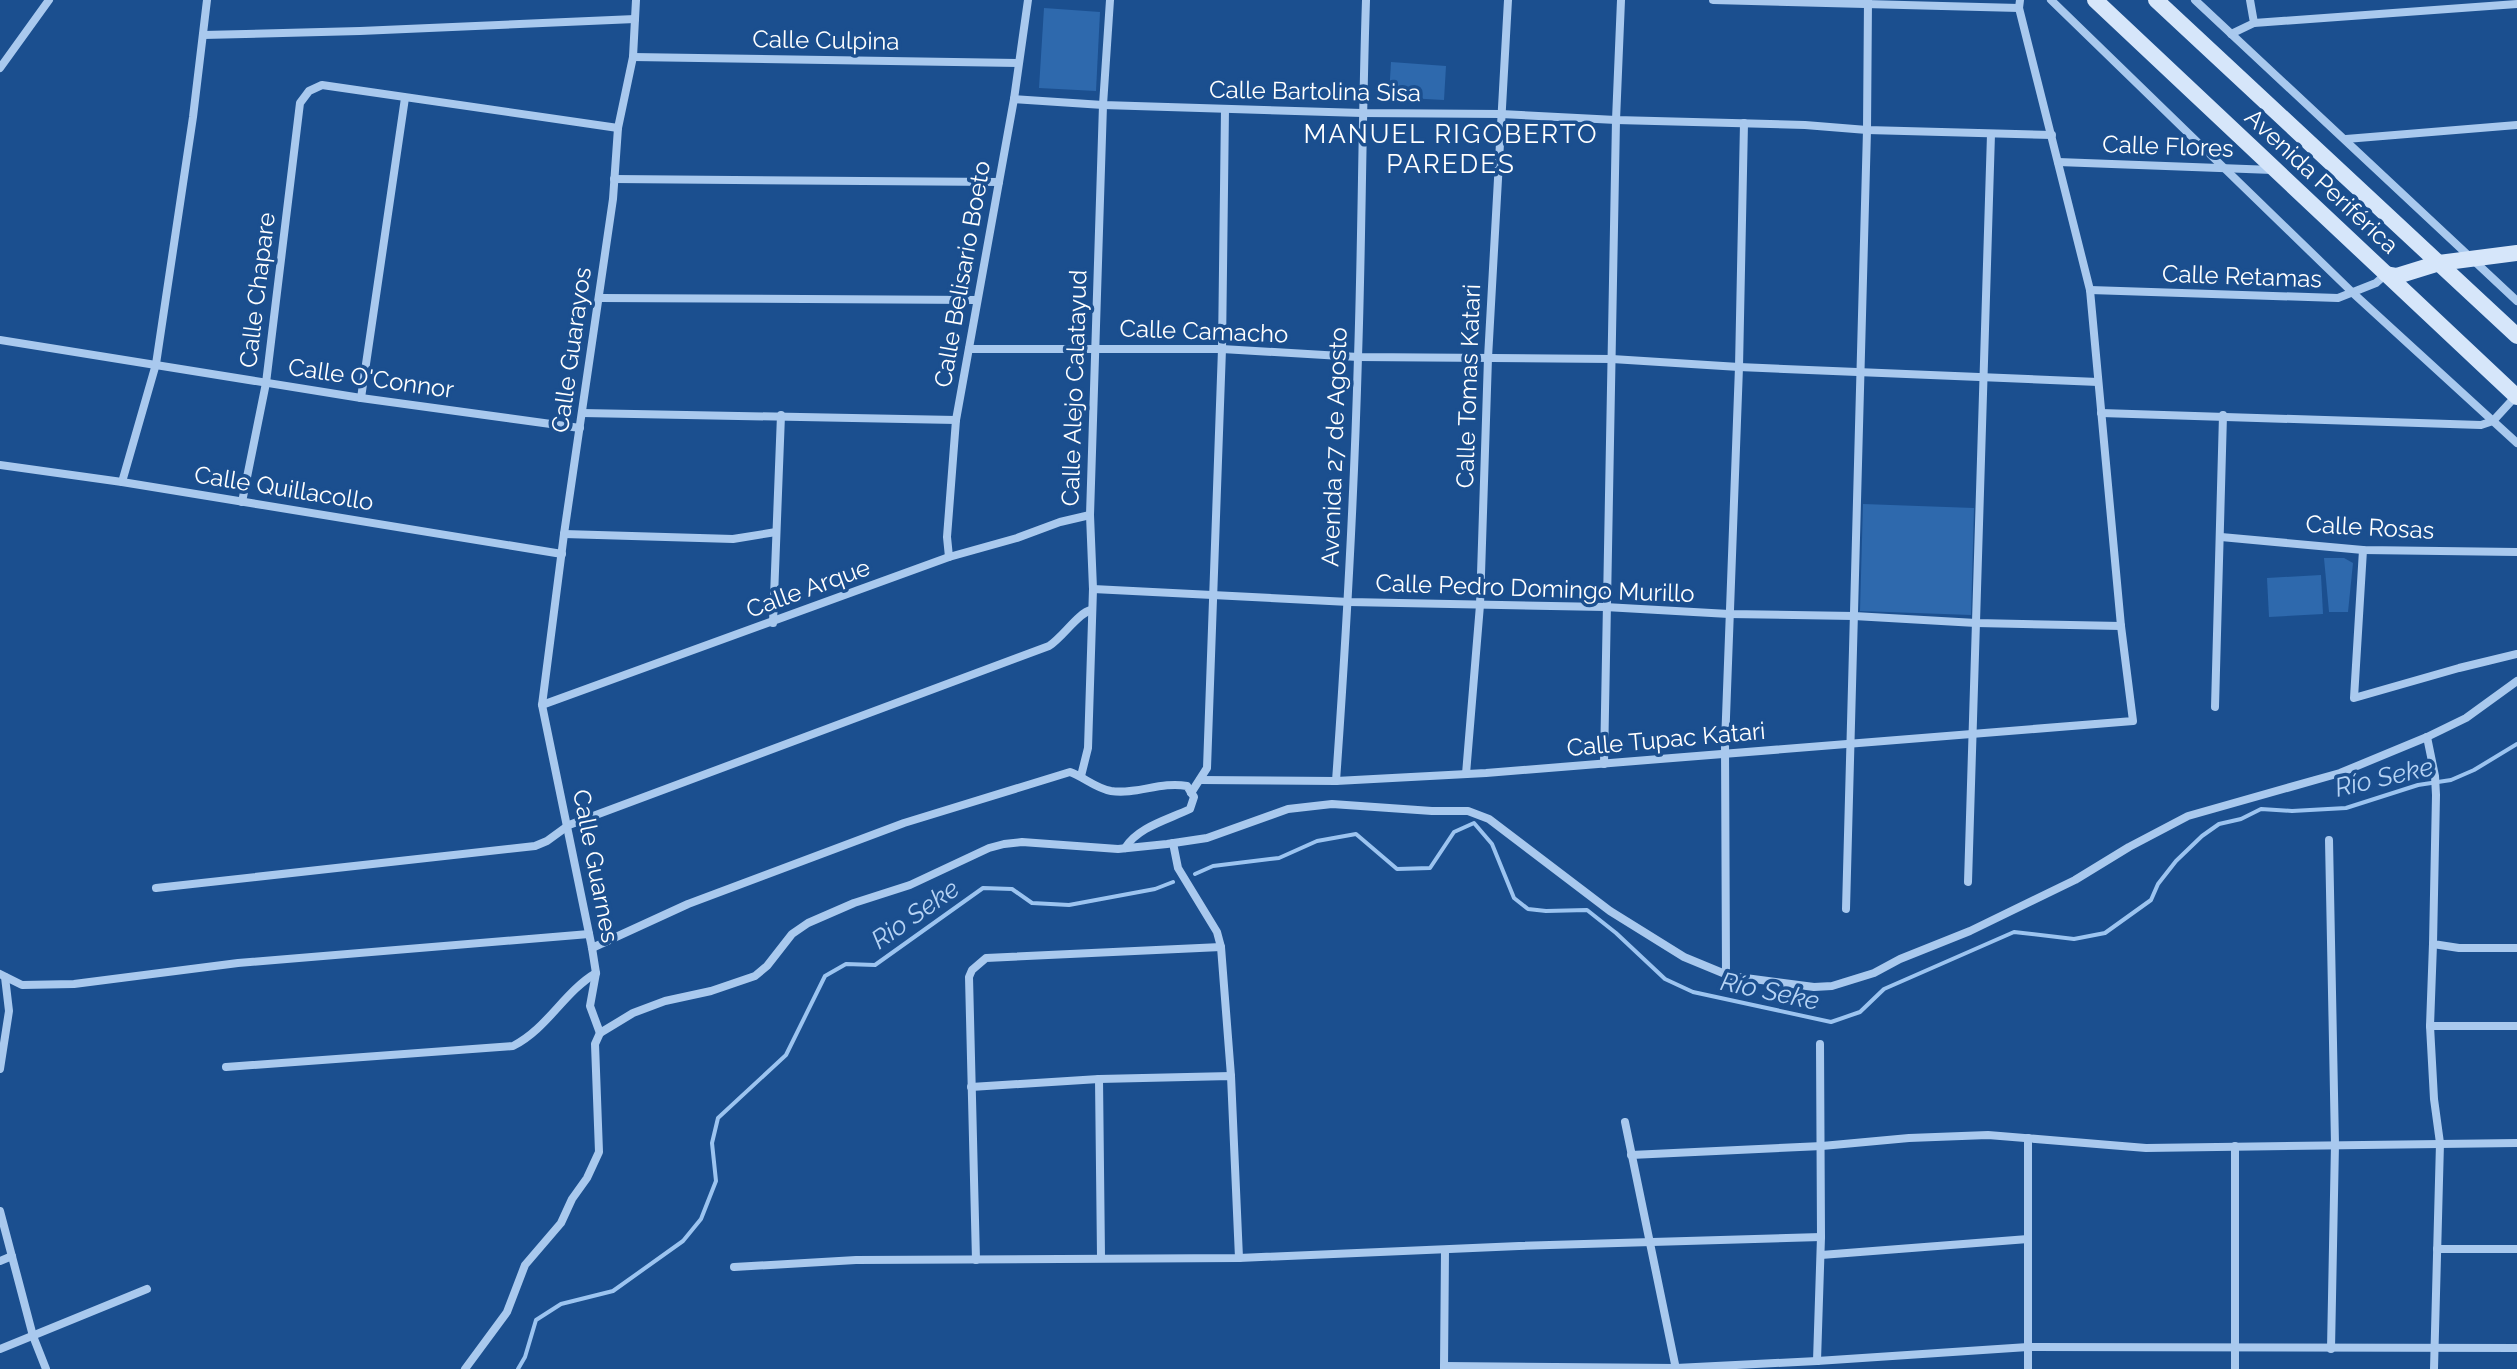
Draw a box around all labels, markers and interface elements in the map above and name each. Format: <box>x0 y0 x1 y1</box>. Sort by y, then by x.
street label: Calle Culpina <box>752 24 900 56</box>
street label: Calle Bartolina Sisa <box>1209 75 1421 107</box>
street label: Avenida Periférica <box>2239 102 2405 260</box>
district label: MANUEL RIGOBERTO PAREDES <box>1303 119 1599 179</box>
street label: Calle Flores <box>2102 129 2234 163</box>
street label: Calle Belisario Boeto <box>928 158 996 390</box>
street label: Calle Chapare <box>233 211 281 369</box>
street label: Calle Retamas <box>2162 259 2322 293</box>
street label: Calle Guarayos <box>545 265 597 435</box>
street label: Calle Alejo Calatayud <box>1055 269 1093 507</box>
street label: Calle Tomas Katari <box>1450 283 1486 489</box>
street label: Calle Camacho <box>1119 314 1289 348</box>
street label: Avenida 27 de Agosto <box>1315 327 1353 567</box>
street label: Calle O'Connor <box>286 352 456 404</box>
street label: Calle Quillacollo <box>192 460 376 516</box>
street label: Calle Rosas <box>2305 509 2435 545</box>
street label: Calle Arque <box>742 552 874 624</box>
street label: Calle Pedro Domingo Murillo <box>1375 568 1695 608</box>
street label: Calle Tupac Katari <box>1565 716 1767 762</box>
water label: Río Seke <box>2332 751 2436 803</box>
street label: Calle Guarnes <box>567 787 625 945</box>
water label: Rio Seke <box>865 873 965 955</box>
water label: Río Seke <box>1718 966 1822 1016</box>

